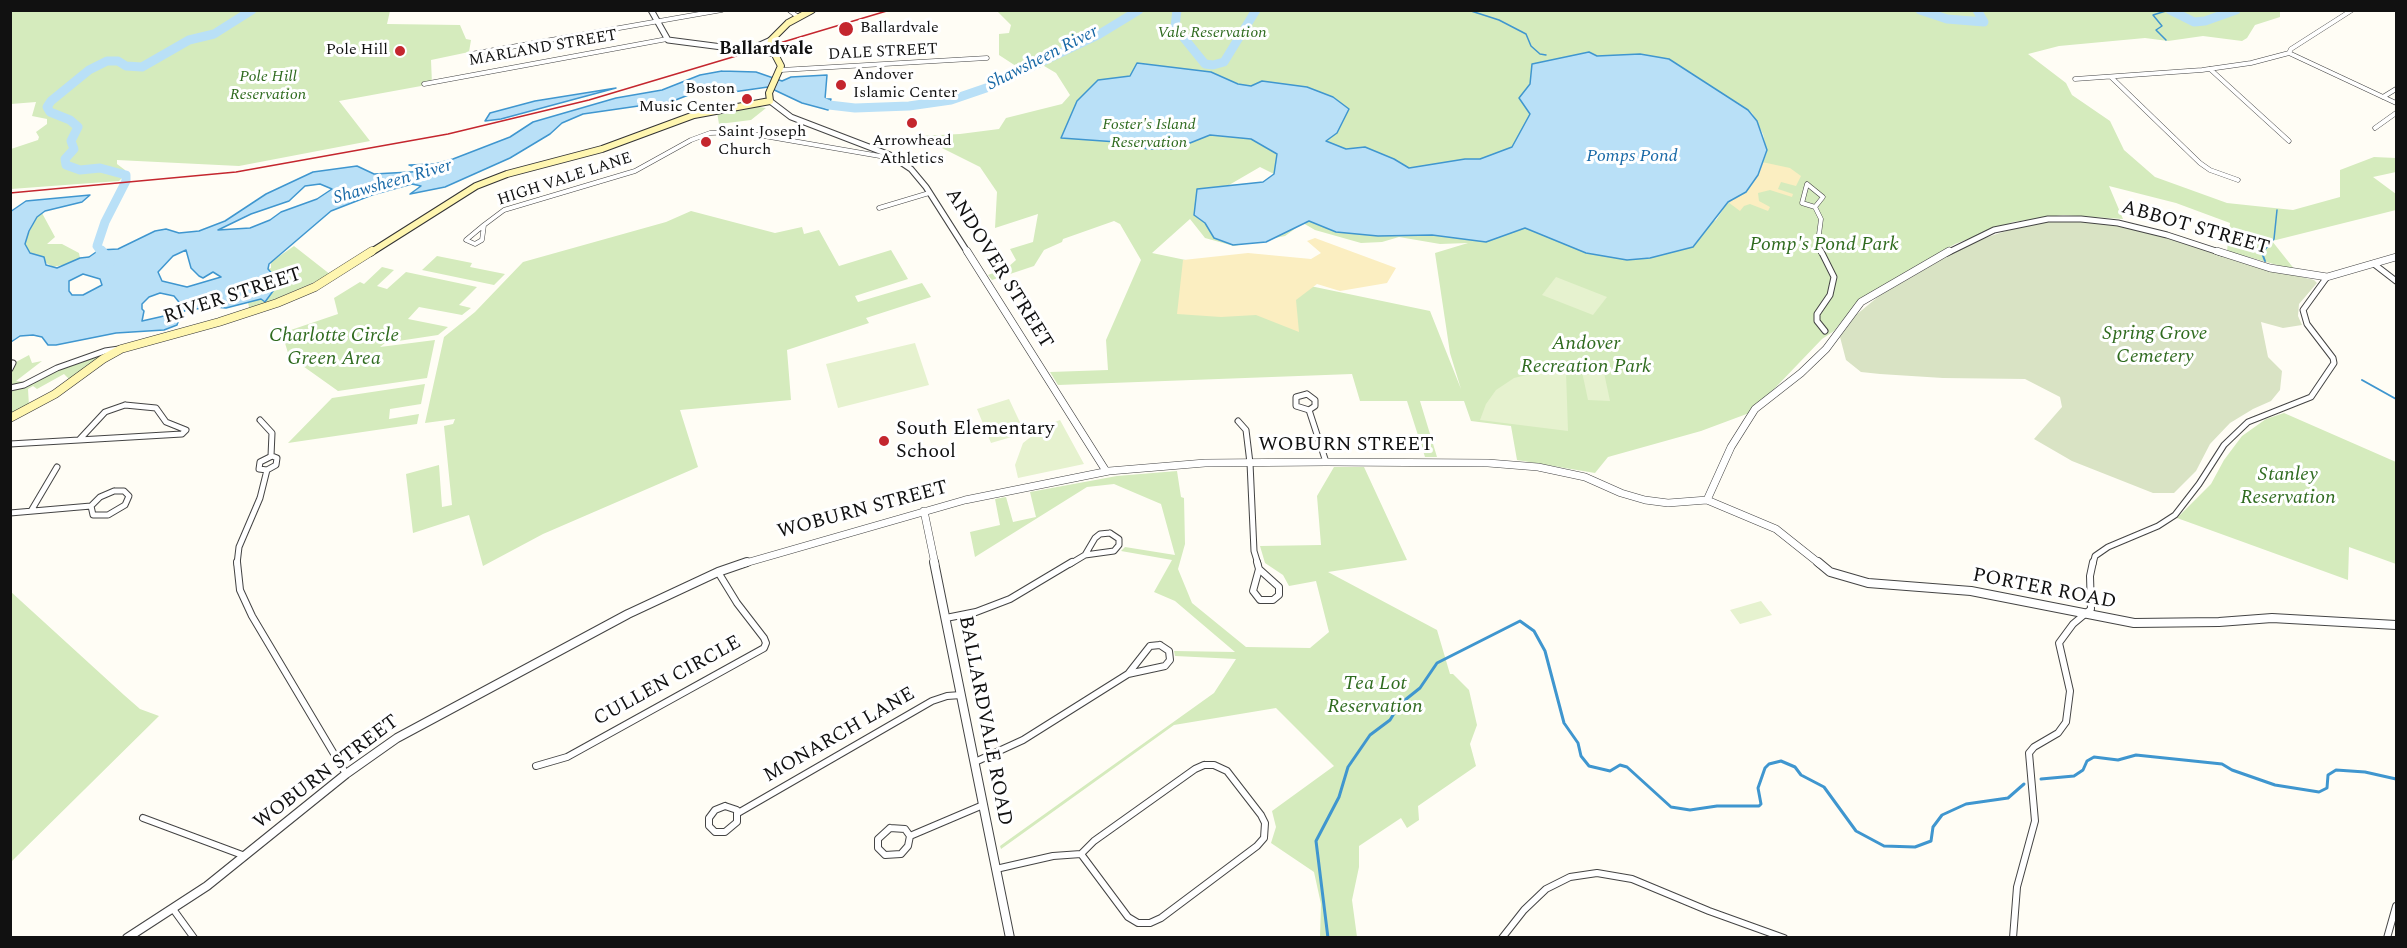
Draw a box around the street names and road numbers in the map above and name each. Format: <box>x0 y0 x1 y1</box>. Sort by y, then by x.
street label: MARLAND STREET <box>467 27 619 71</box>
street label: DALE STREET <box>828 41 938 65</box>
street label: HIGH VALE LANE <box>495 149 635 211</box>
street label: ANDOVER STREET <box>939 184 1057 354</box>
street label: ABBOT STREET <box>2118 196 2272 262</box>
street label: RIVER STREET <box>161 263 305 331</box>
street label: WOBURN STREET <box>1258 434 1434 458</box>
street label: WOBURN STREET <box>775 477 951 545</box>
street label: PORTER ROAD <box>1970 564 2118 616</box>
street label: BALLARDVALE ROAD <box>952 614 1016 828</box>
street label: CULLEN CIRCLE <box>590 632 746 732</box>
street label: MONARCH LANE <box>760 683 920 789</box>
street label: WOBURN STREET <box>250 711 404 835</box>

